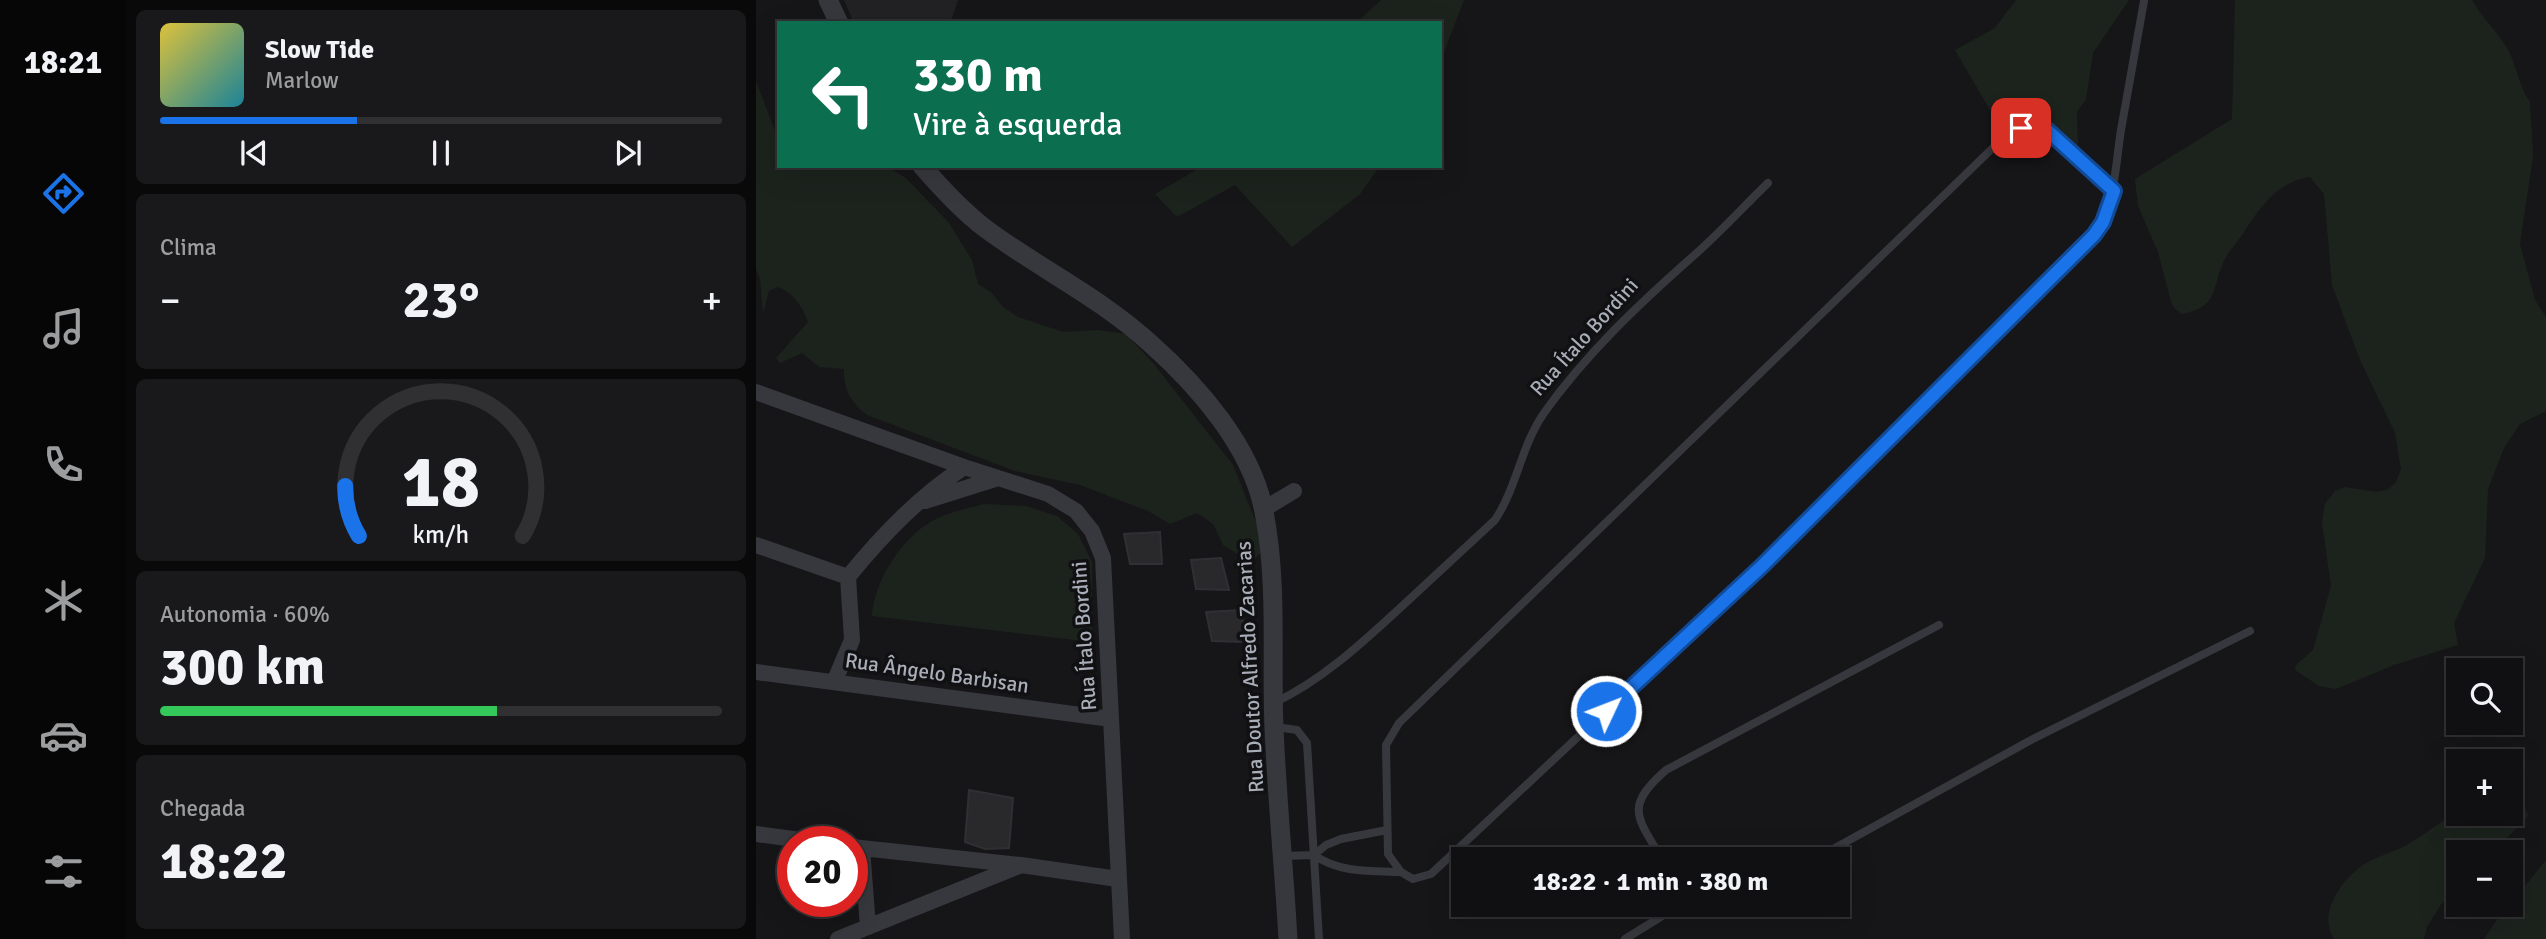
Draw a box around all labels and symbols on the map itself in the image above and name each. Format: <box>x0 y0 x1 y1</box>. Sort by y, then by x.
pin <box>1991 98 2051 158</box>
street label: Rua Ítalo Bordini <box>1524 273 1644 401</box>
street label: Rua Doutor Alfredo Zacarias <box>1230 540 1270 794</box>
street label: Rua Ítalo Bordini <box>1066 560 1102 712</box>
street label: Rua Ângelo Barbisan <box>843 647 1031 699</box>
position arrow <box>1569 674 1643 748</box>
speed limit sign: 20 <box>777 826 868 917</box>

